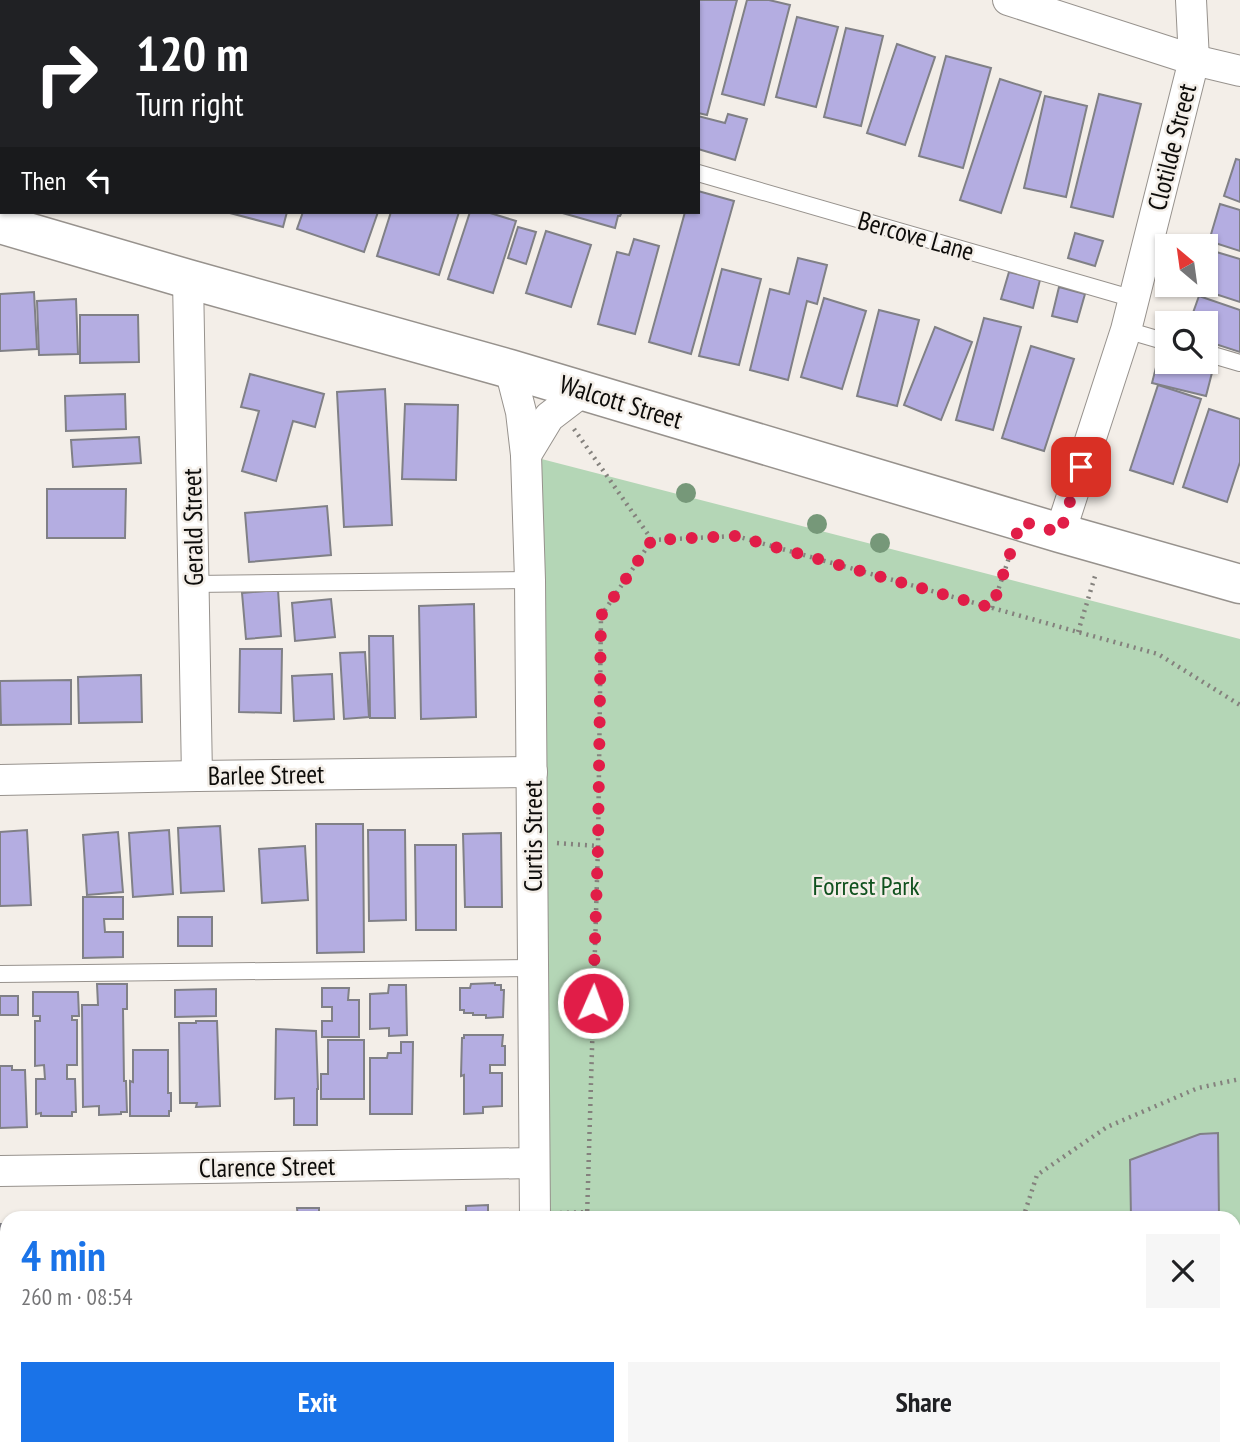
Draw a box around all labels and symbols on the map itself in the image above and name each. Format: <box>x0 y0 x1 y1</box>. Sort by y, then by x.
street label: Clotilde Street <box>1140 80 1203 214</box>
street label: Bercove Lane <box>854 203 978 268</box>
north arrow <box>1155 234 1218 298</box>
street label: Walcott Street <box>556 367 687 436</box>
pin <box>1051 437 1111 497</box>
street label: Gerald Street <box>175 468 210 586</box>
street label: Barlee Street <box>207 757 324 792</box>
street label: Curtis Street <box>516 780 549 892</box>
park label: Forrest Park <box>812 869 920 902</box>
position arrow <box>556 966 630 1040</box>
street label: Clarence Street <box>198 1149 336 1184</box>

